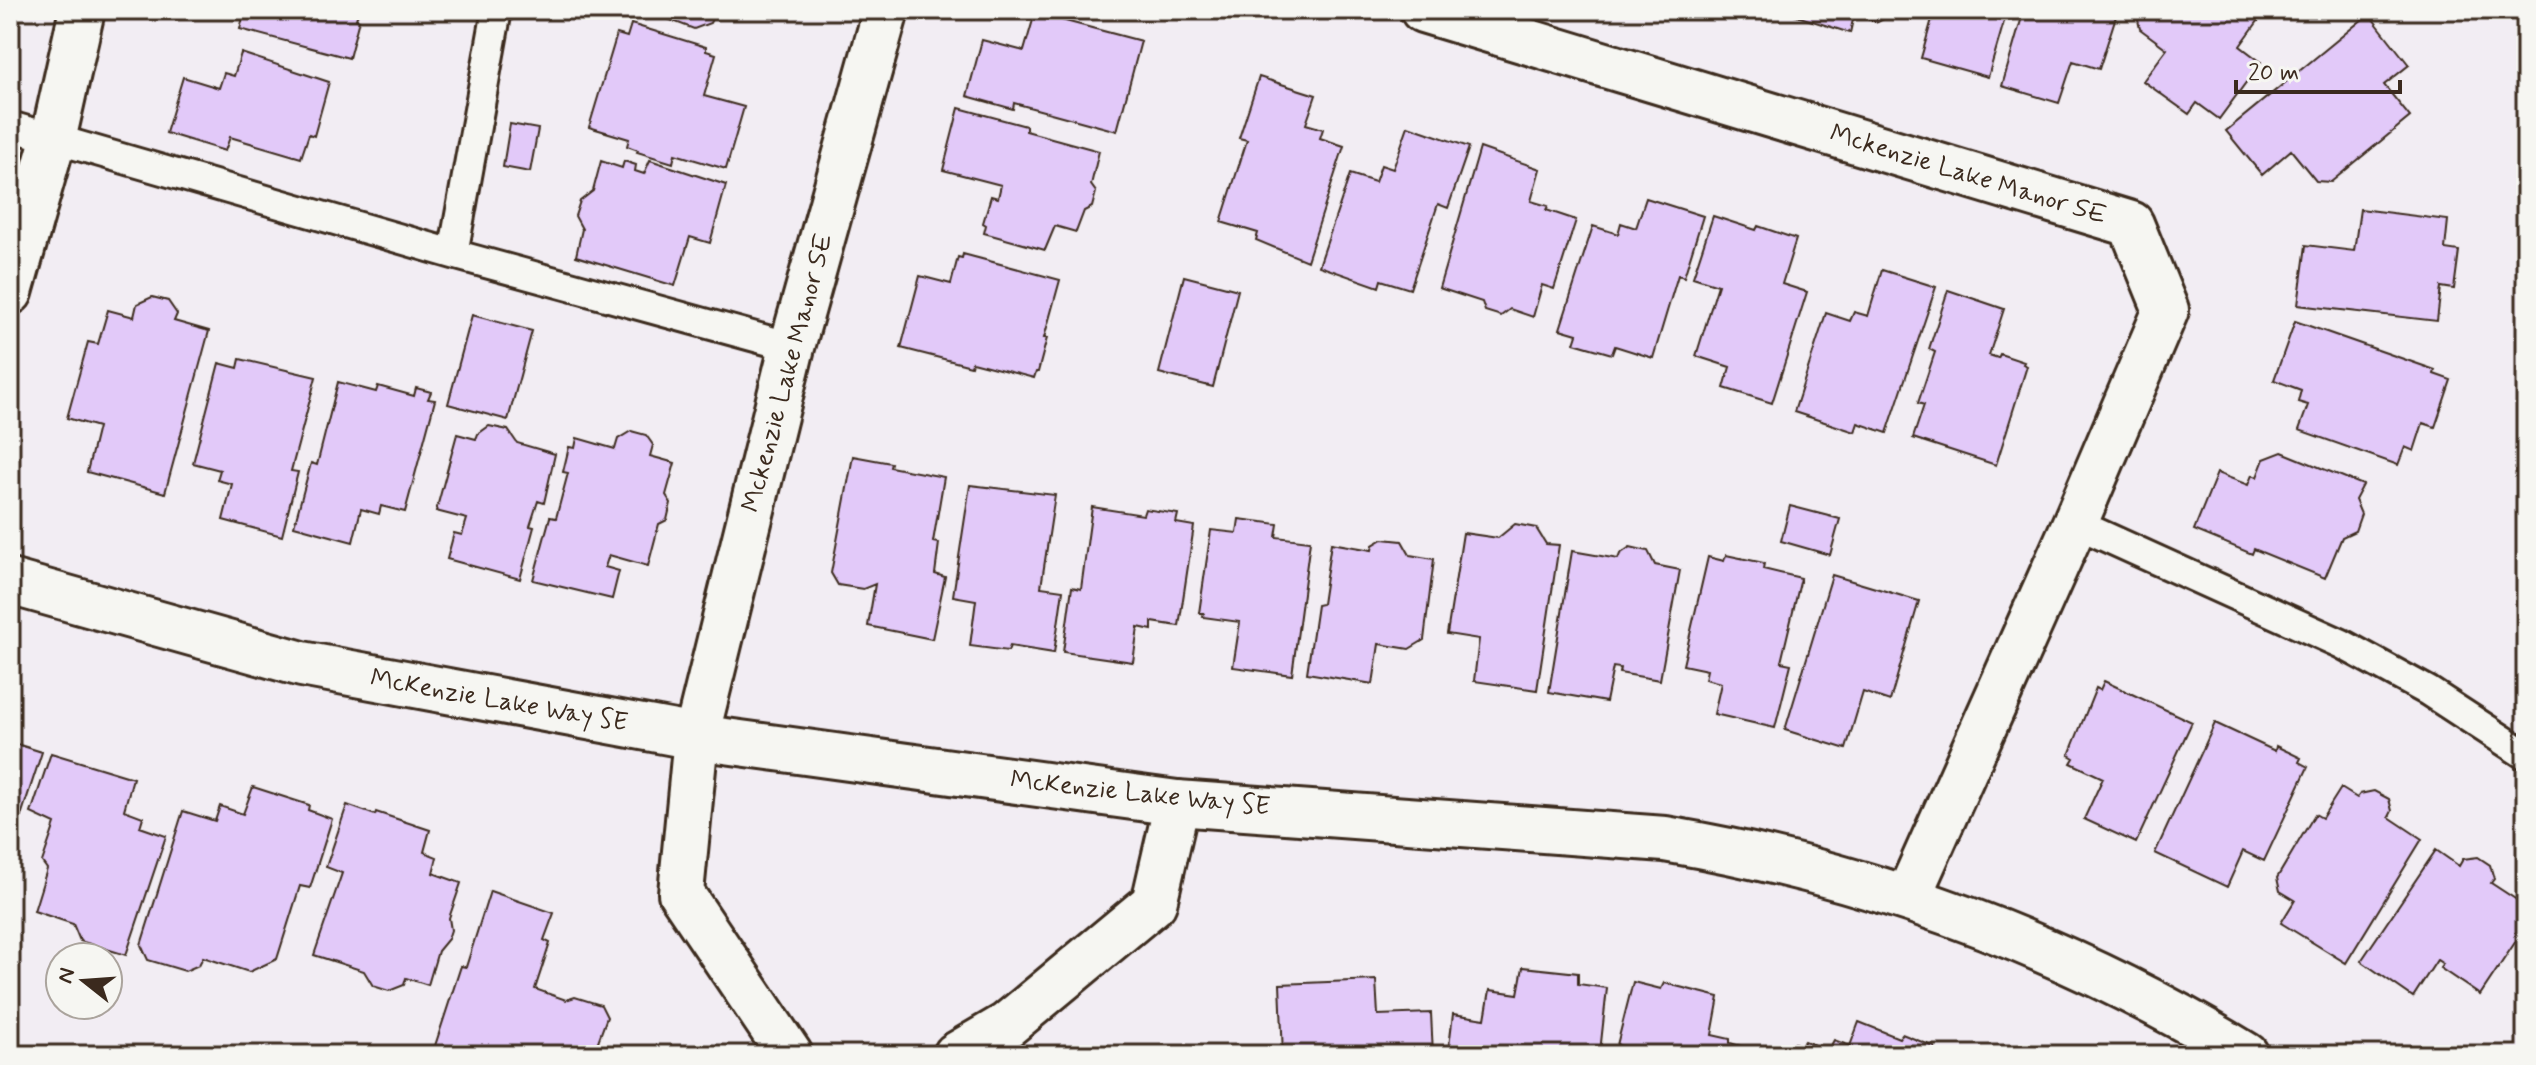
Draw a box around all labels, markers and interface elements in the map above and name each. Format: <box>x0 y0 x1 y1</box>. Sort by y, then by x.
scale bar <box>2236 44 2400 94</box>
text: 20 m <box>2248 58 2299 89</box>
street label: Mckenzie Lake Manor SE <box>1826 117 2110 233</box>
street label: Mckenzie Lake Manor SE <box>734 230 842 516</box>
street label: McKenzie Lake Way SE <box>368 662 630 740</box>
street label: McKenzie Lake Way SE <box>1008 763 1272 825</box>
north arrow <box>44 941 124 1021</box>
text: N <box>51 965 82 987</box>

